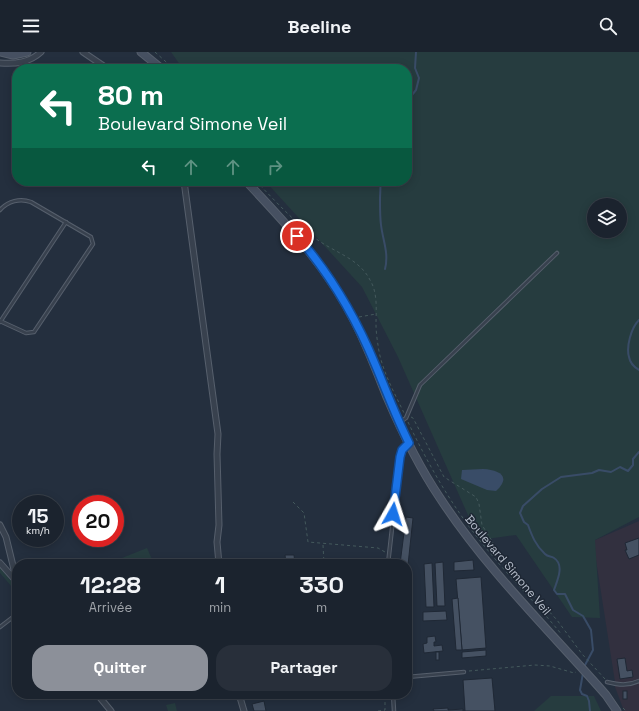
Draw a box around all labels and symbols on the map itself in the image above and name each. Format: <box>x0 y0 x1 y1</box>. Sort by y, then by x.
pin <box>280 219 314 253</box>
position arrow <box>372 493 414 535</box>
speed limit sign: 20 <box>72 495 124 547</box>
street label: Boulevard Simone Veil <box>461 512 555 618</box>

